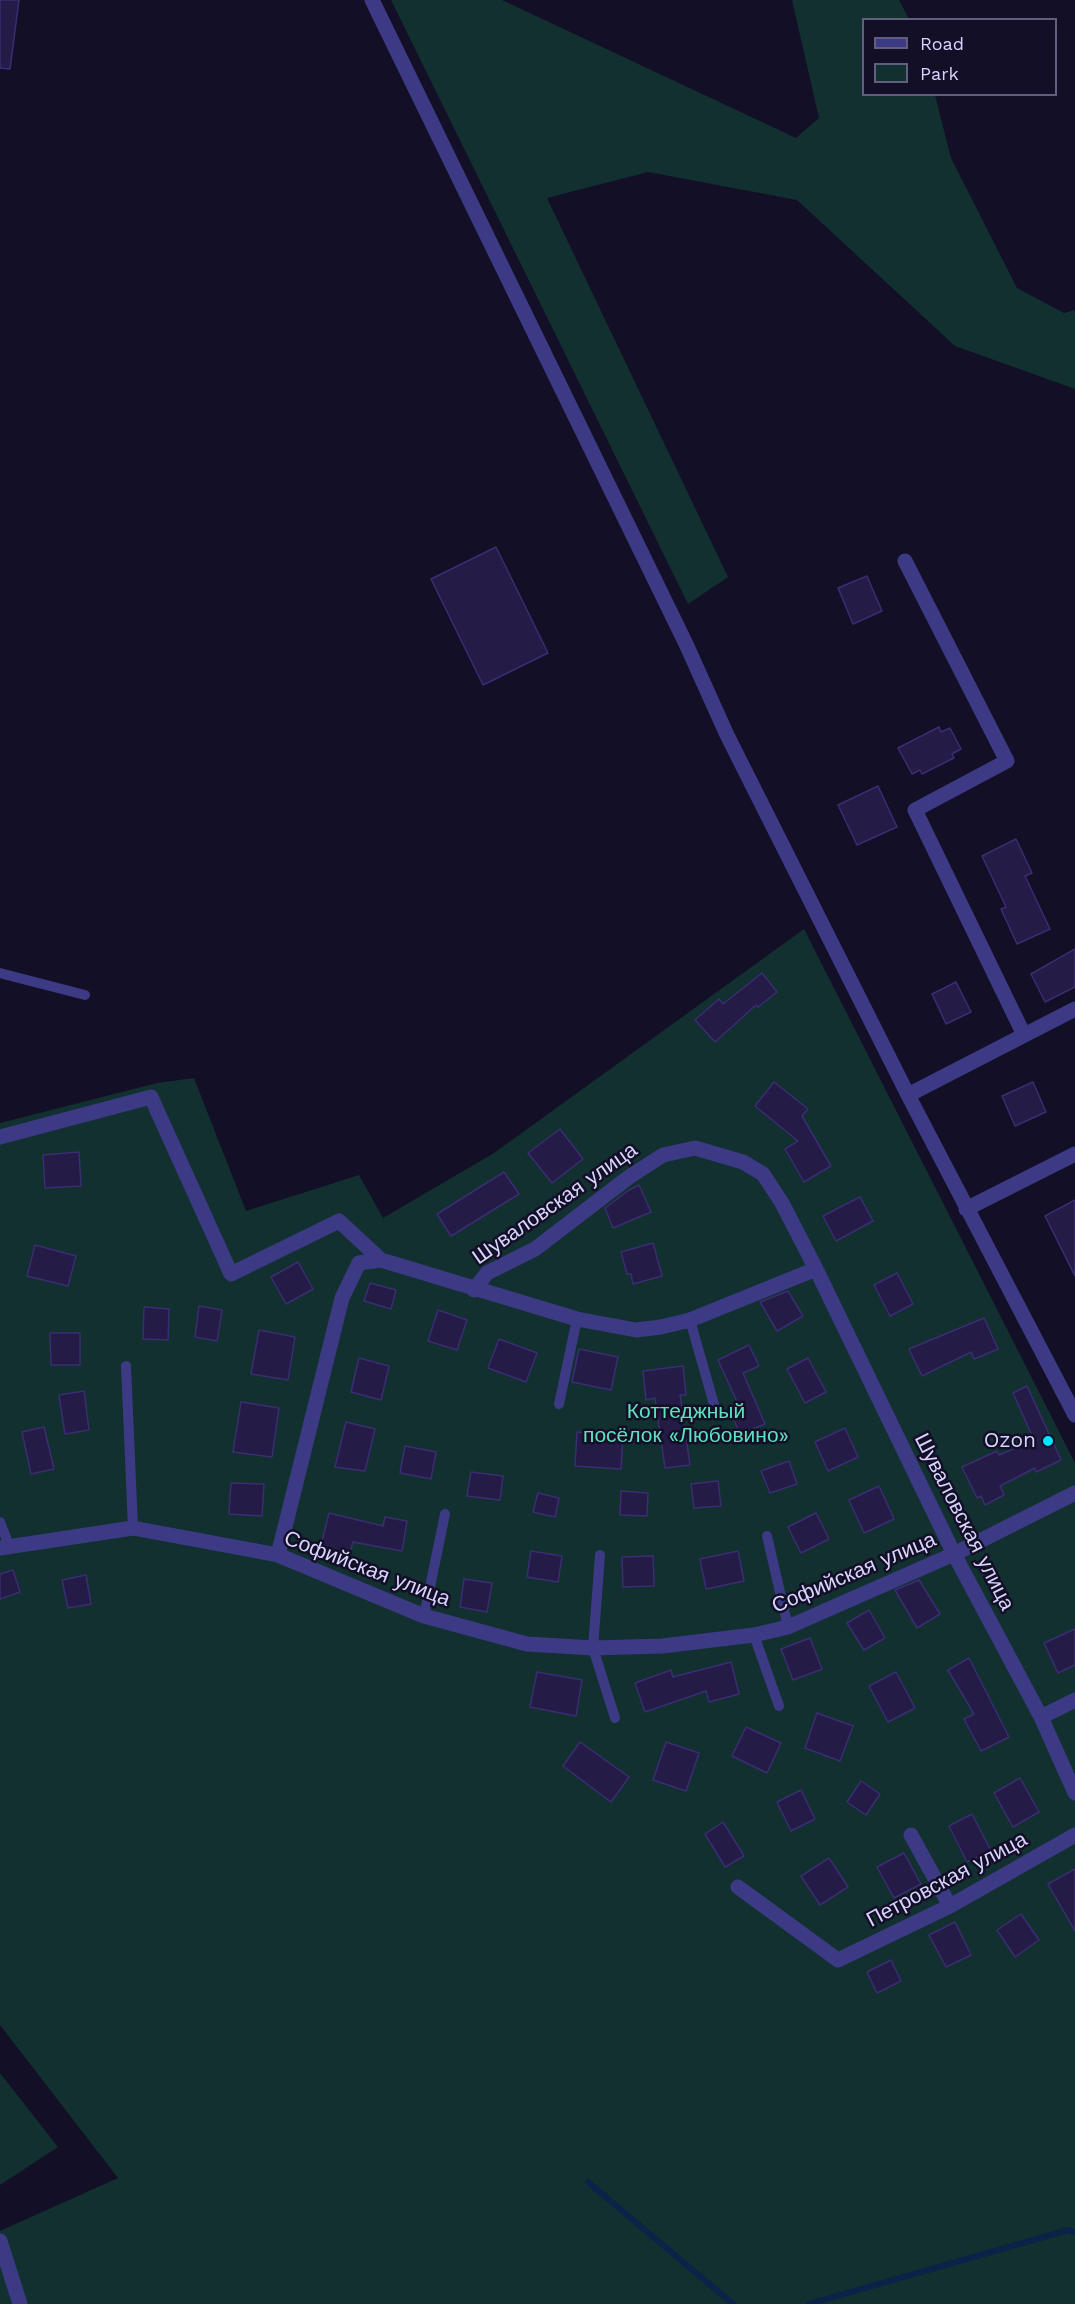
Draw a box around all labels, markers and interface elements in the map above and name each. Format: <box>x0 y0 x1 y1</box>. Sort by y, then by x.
legend <box>862 18 1057 96</box>
text: Road <box>920 33 964 54</box>
text: Park <box>920 63 959 84</box>
street label: Шуваловская улица <box>468 1138 642 1270</box>
park label: Коттеджный посёлок «Любовино» <box>583 1399 789 1449</box>
place label: Ozon <box>984 1428 1036 1454</box>
street label: Шуваловская улица <box>908 1429 1020 1615</box>
marker: Ozon <box>1041 1434 1055 1448</box>
street label: Софийская улица <box>280 1526 454 1612</box>
street label: Софийская улица <box>768 1527 940 1619</box>
street label: Петровская улица <box>862 1827 1032 1933</box>

